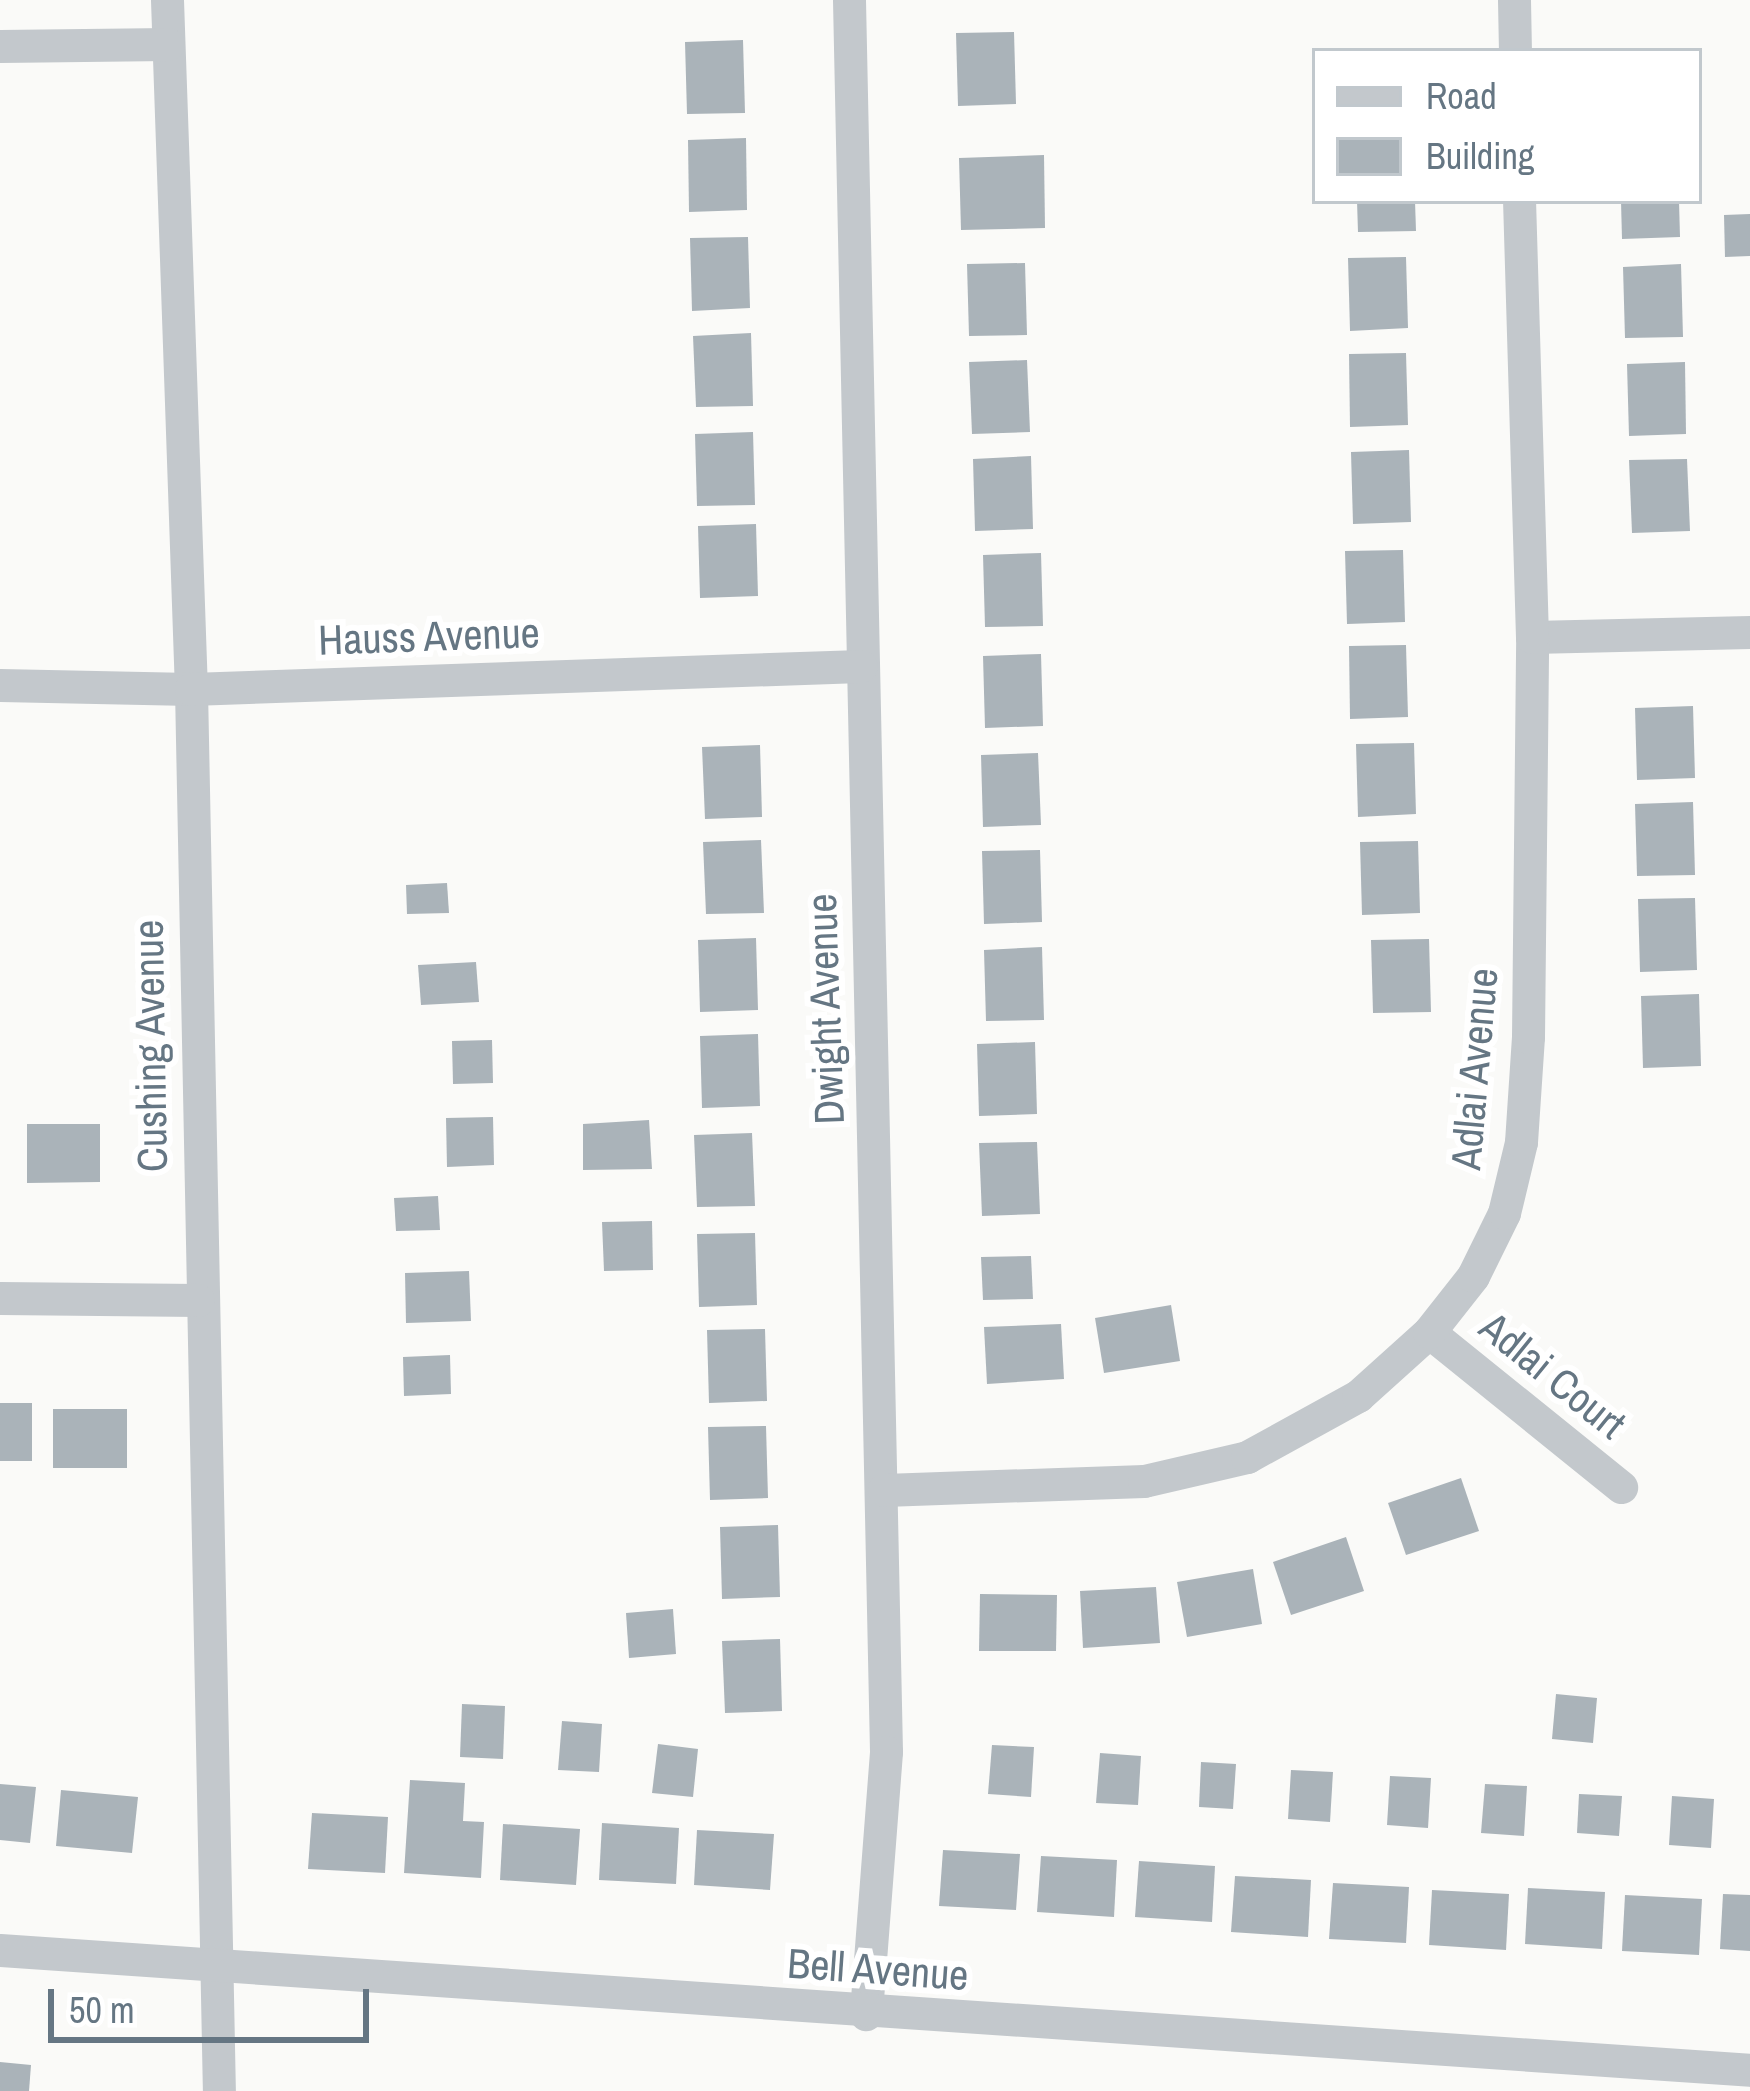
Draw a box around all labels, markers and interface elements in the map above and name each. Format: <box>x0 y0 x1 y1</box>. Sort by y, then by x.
legend <box>1312 48 1702 204</box>
text: Road <box>1426 72 1497 120</box>
text: Building <box>1426 132 1534 180</box>
street label: Hauss Avenue <box>316 607 542 665</box>
street label: Dwight Avenue <box>796 892 854 1126</box>
street label: Cushing Avenue <box>123 919 177 1173</box>
street label: Adlai Avenue <box>1440 965 1508 1173</box>
street label: Adlai Court <box>1470 1301 1636 1449</box>
street label: Bell Avenue <box>785 1937 971 2001</box>
scale bar <box>54 1965 375 2039</box>
text: 50 m <box>69 1986 135 2034</box>

